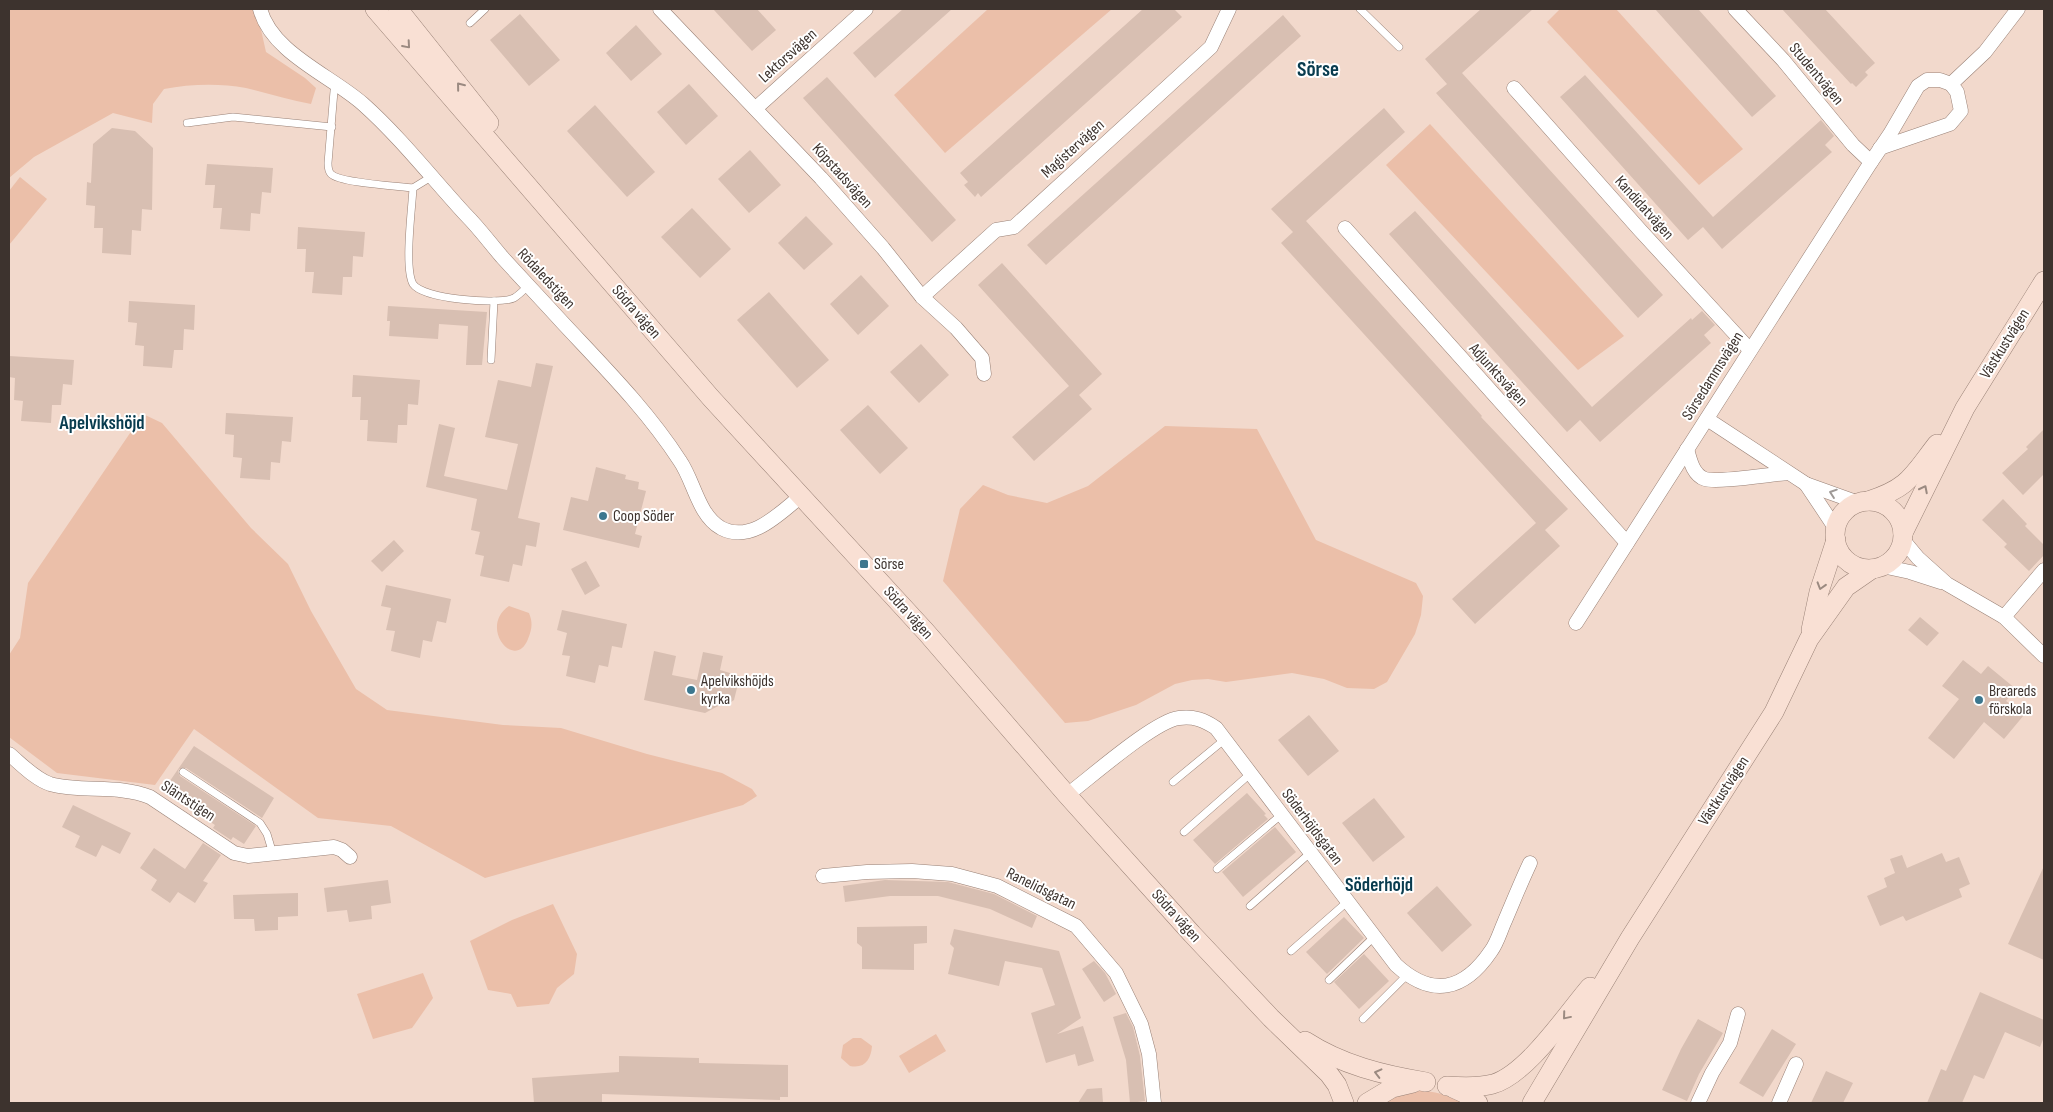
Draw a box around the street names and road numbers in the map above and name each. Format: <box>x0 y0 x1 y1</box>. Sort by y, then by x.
street label: Lektorsvägen <box>755 25 821 87</box>
street label: Studentvägen <box>1785 39 1847 109</box>
street label: Magistervägen <box>1038 116 1108 182</box>
street label: Köpstadsvägen <box>808 140 876 212</box>
street label: Kandidatvägen <box>1610 172 1678 244</box>
street label: Rödaledstigen <box>513 245 579 313</box>
street label: Södra vägen <box>608 281 664 343</box>
street label: Västkustvägen <box>1976 306 2034 382</box>
street label: Sörsedammsvägen <box>1678 328 1748 424</box>
street label: Adjunktsvägen <box>1464 339 1531 410</box>
street label: Södra vägen <box>879 583 937 643</box>
street label: Västkustvägen <box>1695 753 1753 829</box>
street label: Släntstigen <box>157 776 219 826</box>
street label: Söderhöjdsgatan <box>1277 785 1347 869</box>
street label: Ranelidsgatan <box>1003 864 1079 914</box>
street label: Södra vägen <box>1147 886 1205 946</box>

